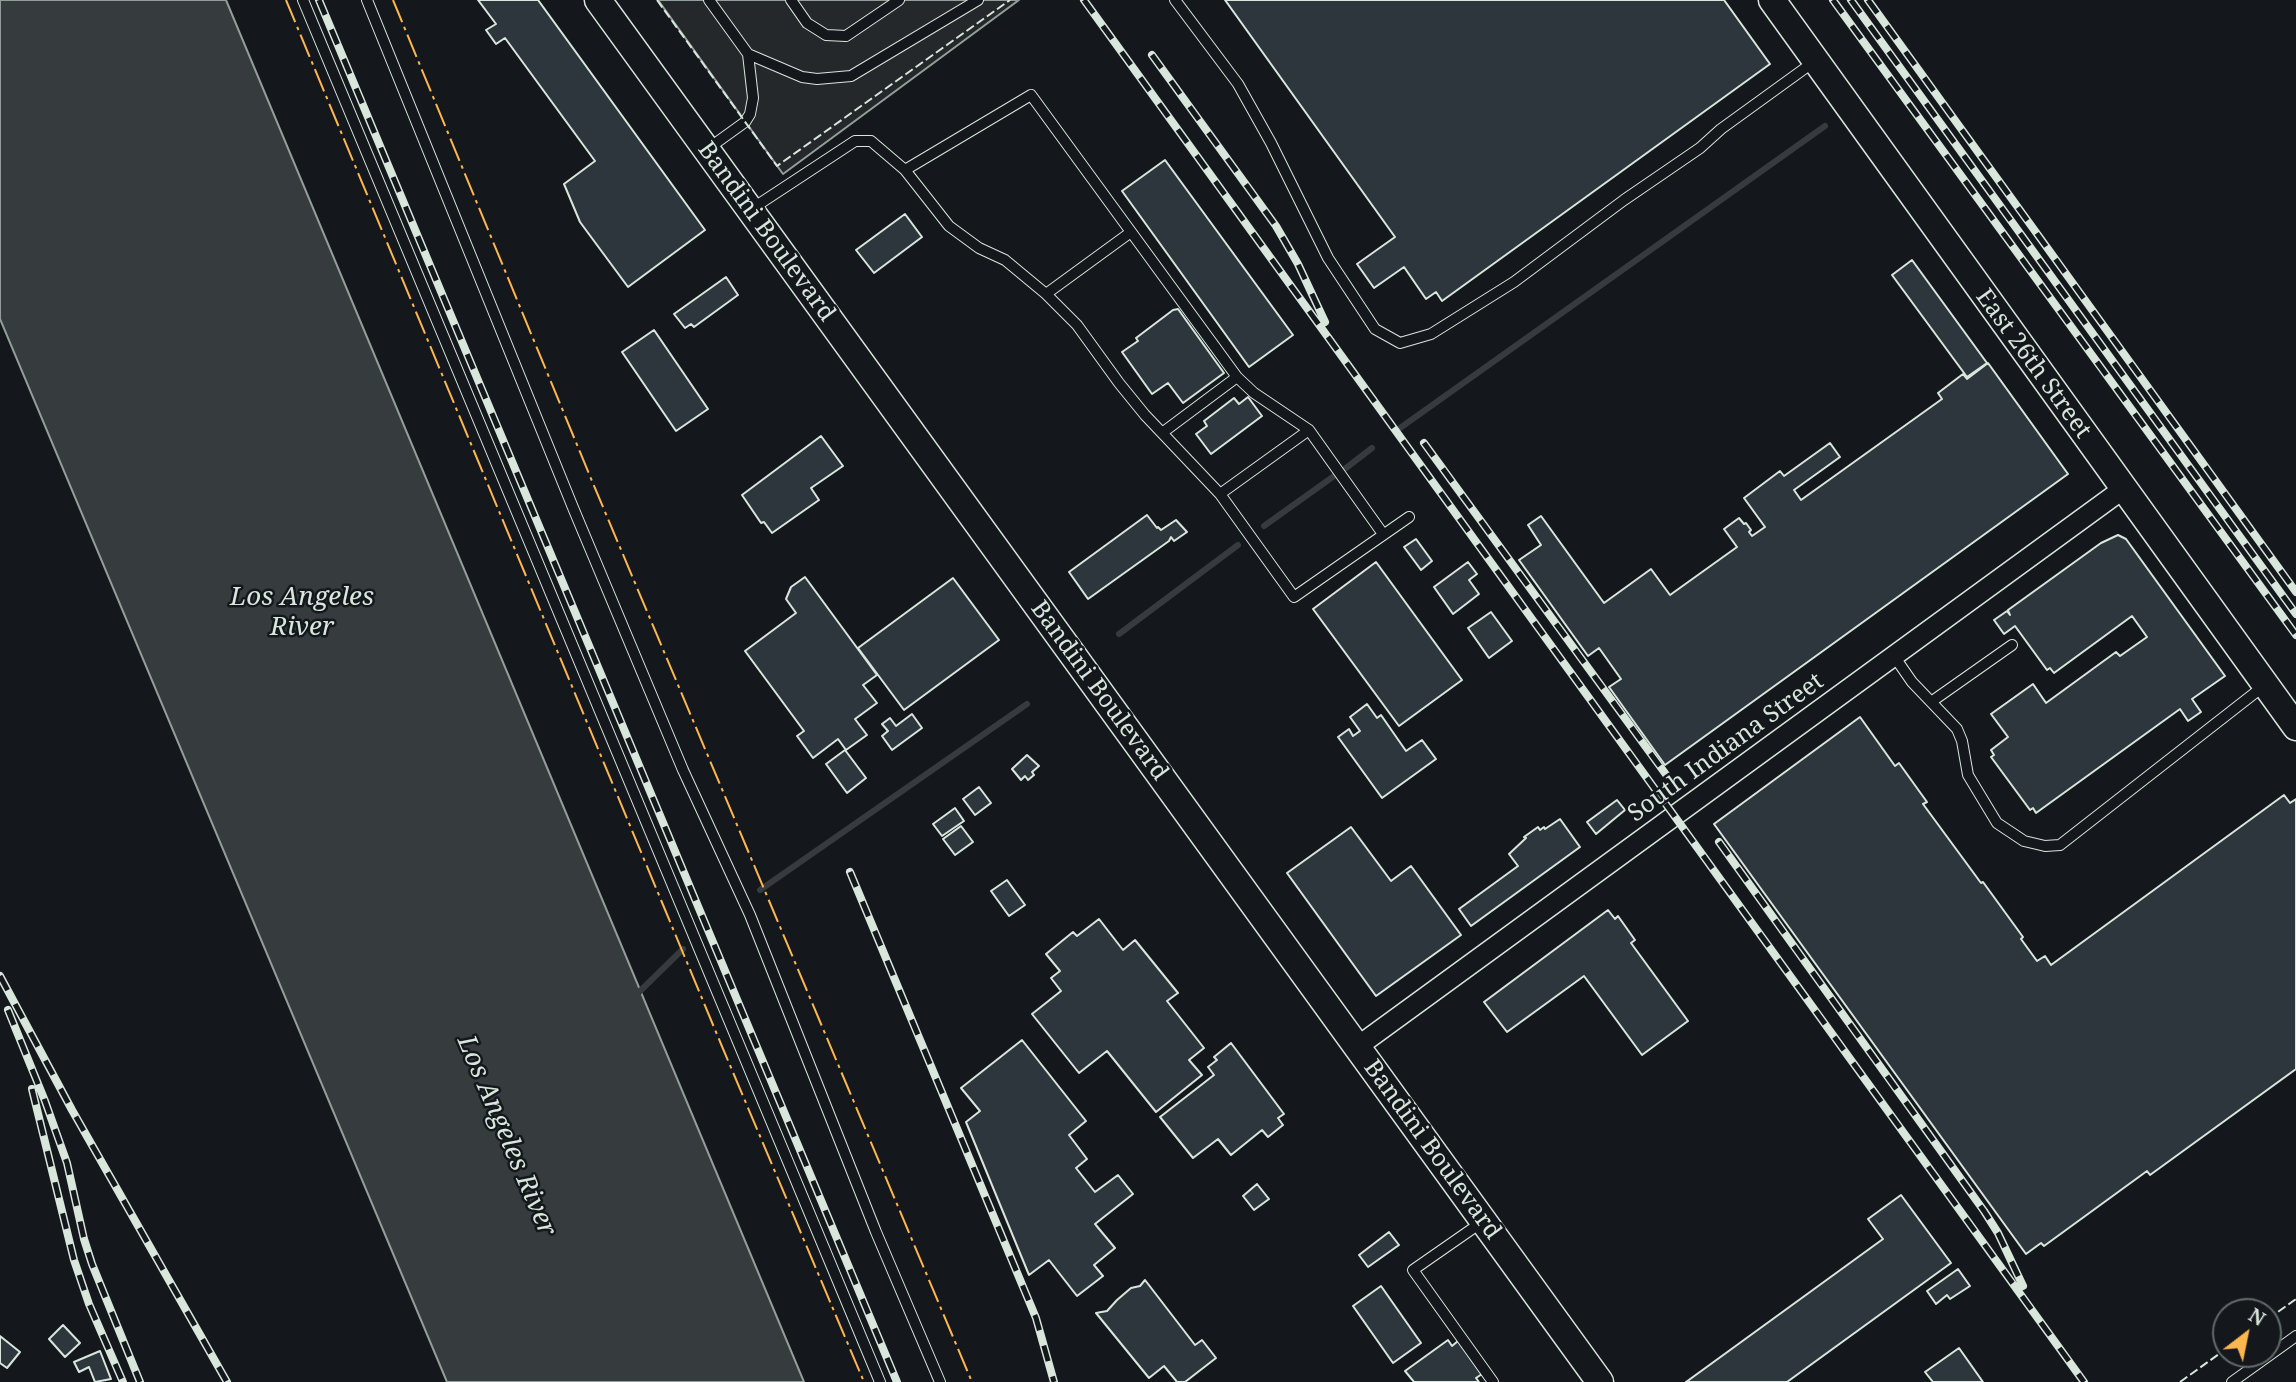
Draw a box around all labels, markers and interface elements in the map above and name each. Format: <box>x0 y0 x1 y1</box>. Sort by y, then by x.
street label: Bandini Boulevard <box>691 137 841 327</box>
street label: East 26th Street <box>1969 284 2097 444</box>
water label: Los Angeles River <box>230 582 374 644</box>
street label: Bandini Boulevard <box>1024 596 1174 786</box>
street label: South Indiana Street <box>1623 667 1829 829</box>
water label: Los Angeles River <box>450 1031 562 1241</box>
street label: Bandini Boulevard <box>1357 1055 1507 1245</box>
north arrow <box>2212 1298 2282 1368</box>
text: N <box>2244 1302 2270 1332</box>

